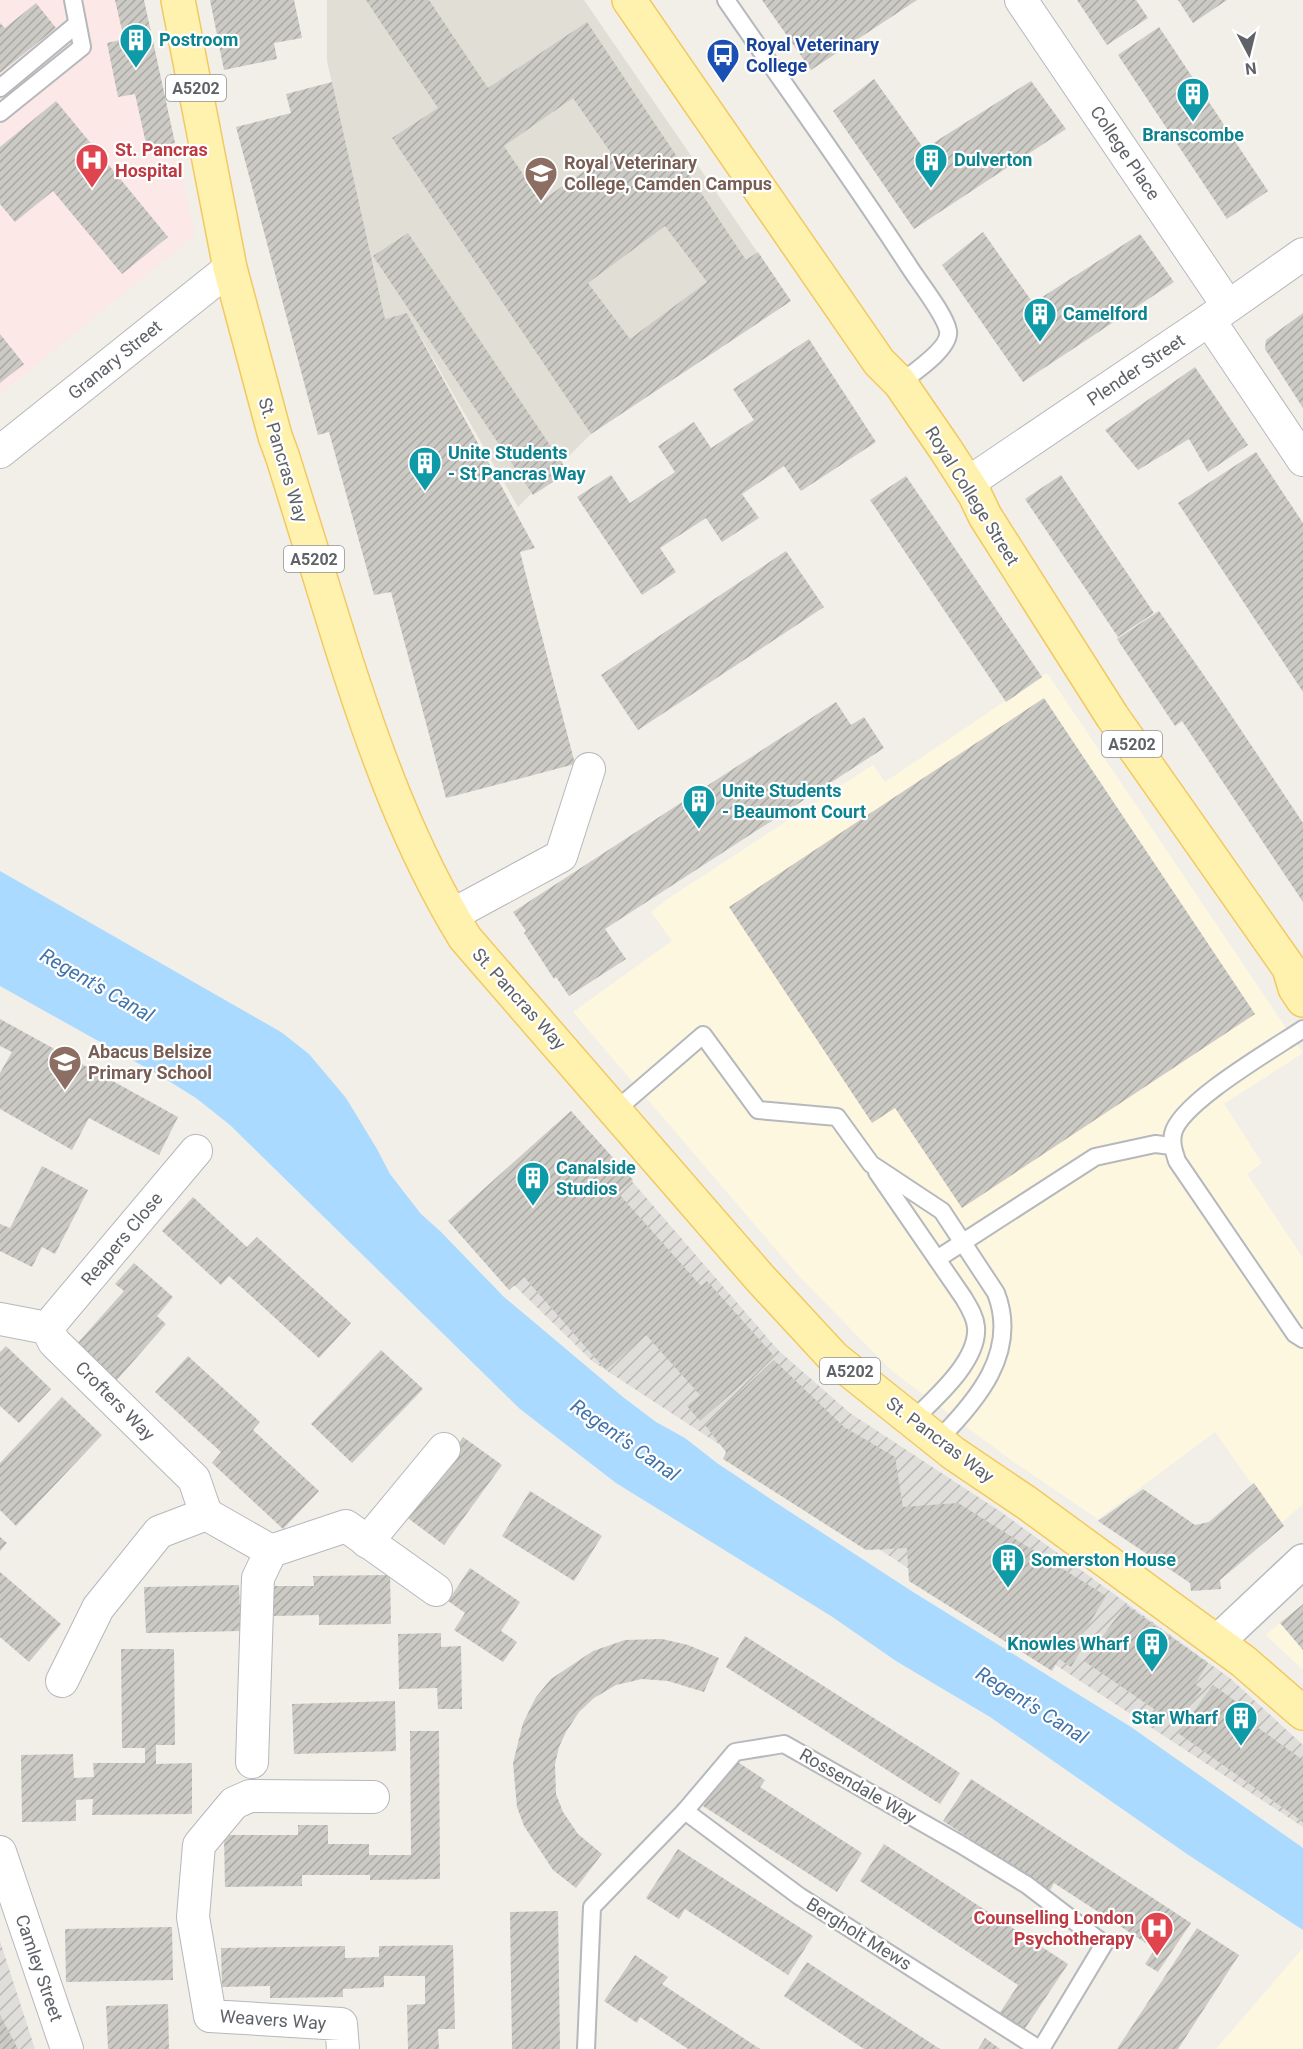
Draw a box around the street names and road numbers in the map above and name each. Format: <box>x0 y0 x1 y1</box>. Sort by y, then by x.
road number: A5202 <box>166 75 226 101</box>
street label: College Place <box>1086 102 1165 204</box>
street label: Granary Street <box>64 315 166 404</box>
street label: Plender Street <box>1083 329 1189 410</box>
street label: St. Pancras Way <box>255 395 313 525</box>
street label: Royal College Street <box>921 422 1024 569</box>
road number: A5202 <box>284 546 344 572</box>
road number: A5202 <box>1102 731 1162 757</box>
street label: St. Pancras Way <box>468 944 571 1054</box>
street label: Reapers Close <box>77 1188 167 1290</box>
street label: Crofters Way <box>71 1357 160 1445</box>
road number: A5202 <box>820 1358 880 1384</box>
street label: St. Pancras Way <box>882 1392 999 1487</box>
street label: Rossendale Way <box>796 1744 921 1828</box>
street label: Bergholt Mews <box>803 1893 916 1974</box>
street label: Camley Street <box>11 1912 68 2024</box>
street label: Weavers Way <box>219 2005 327 2034</box>

